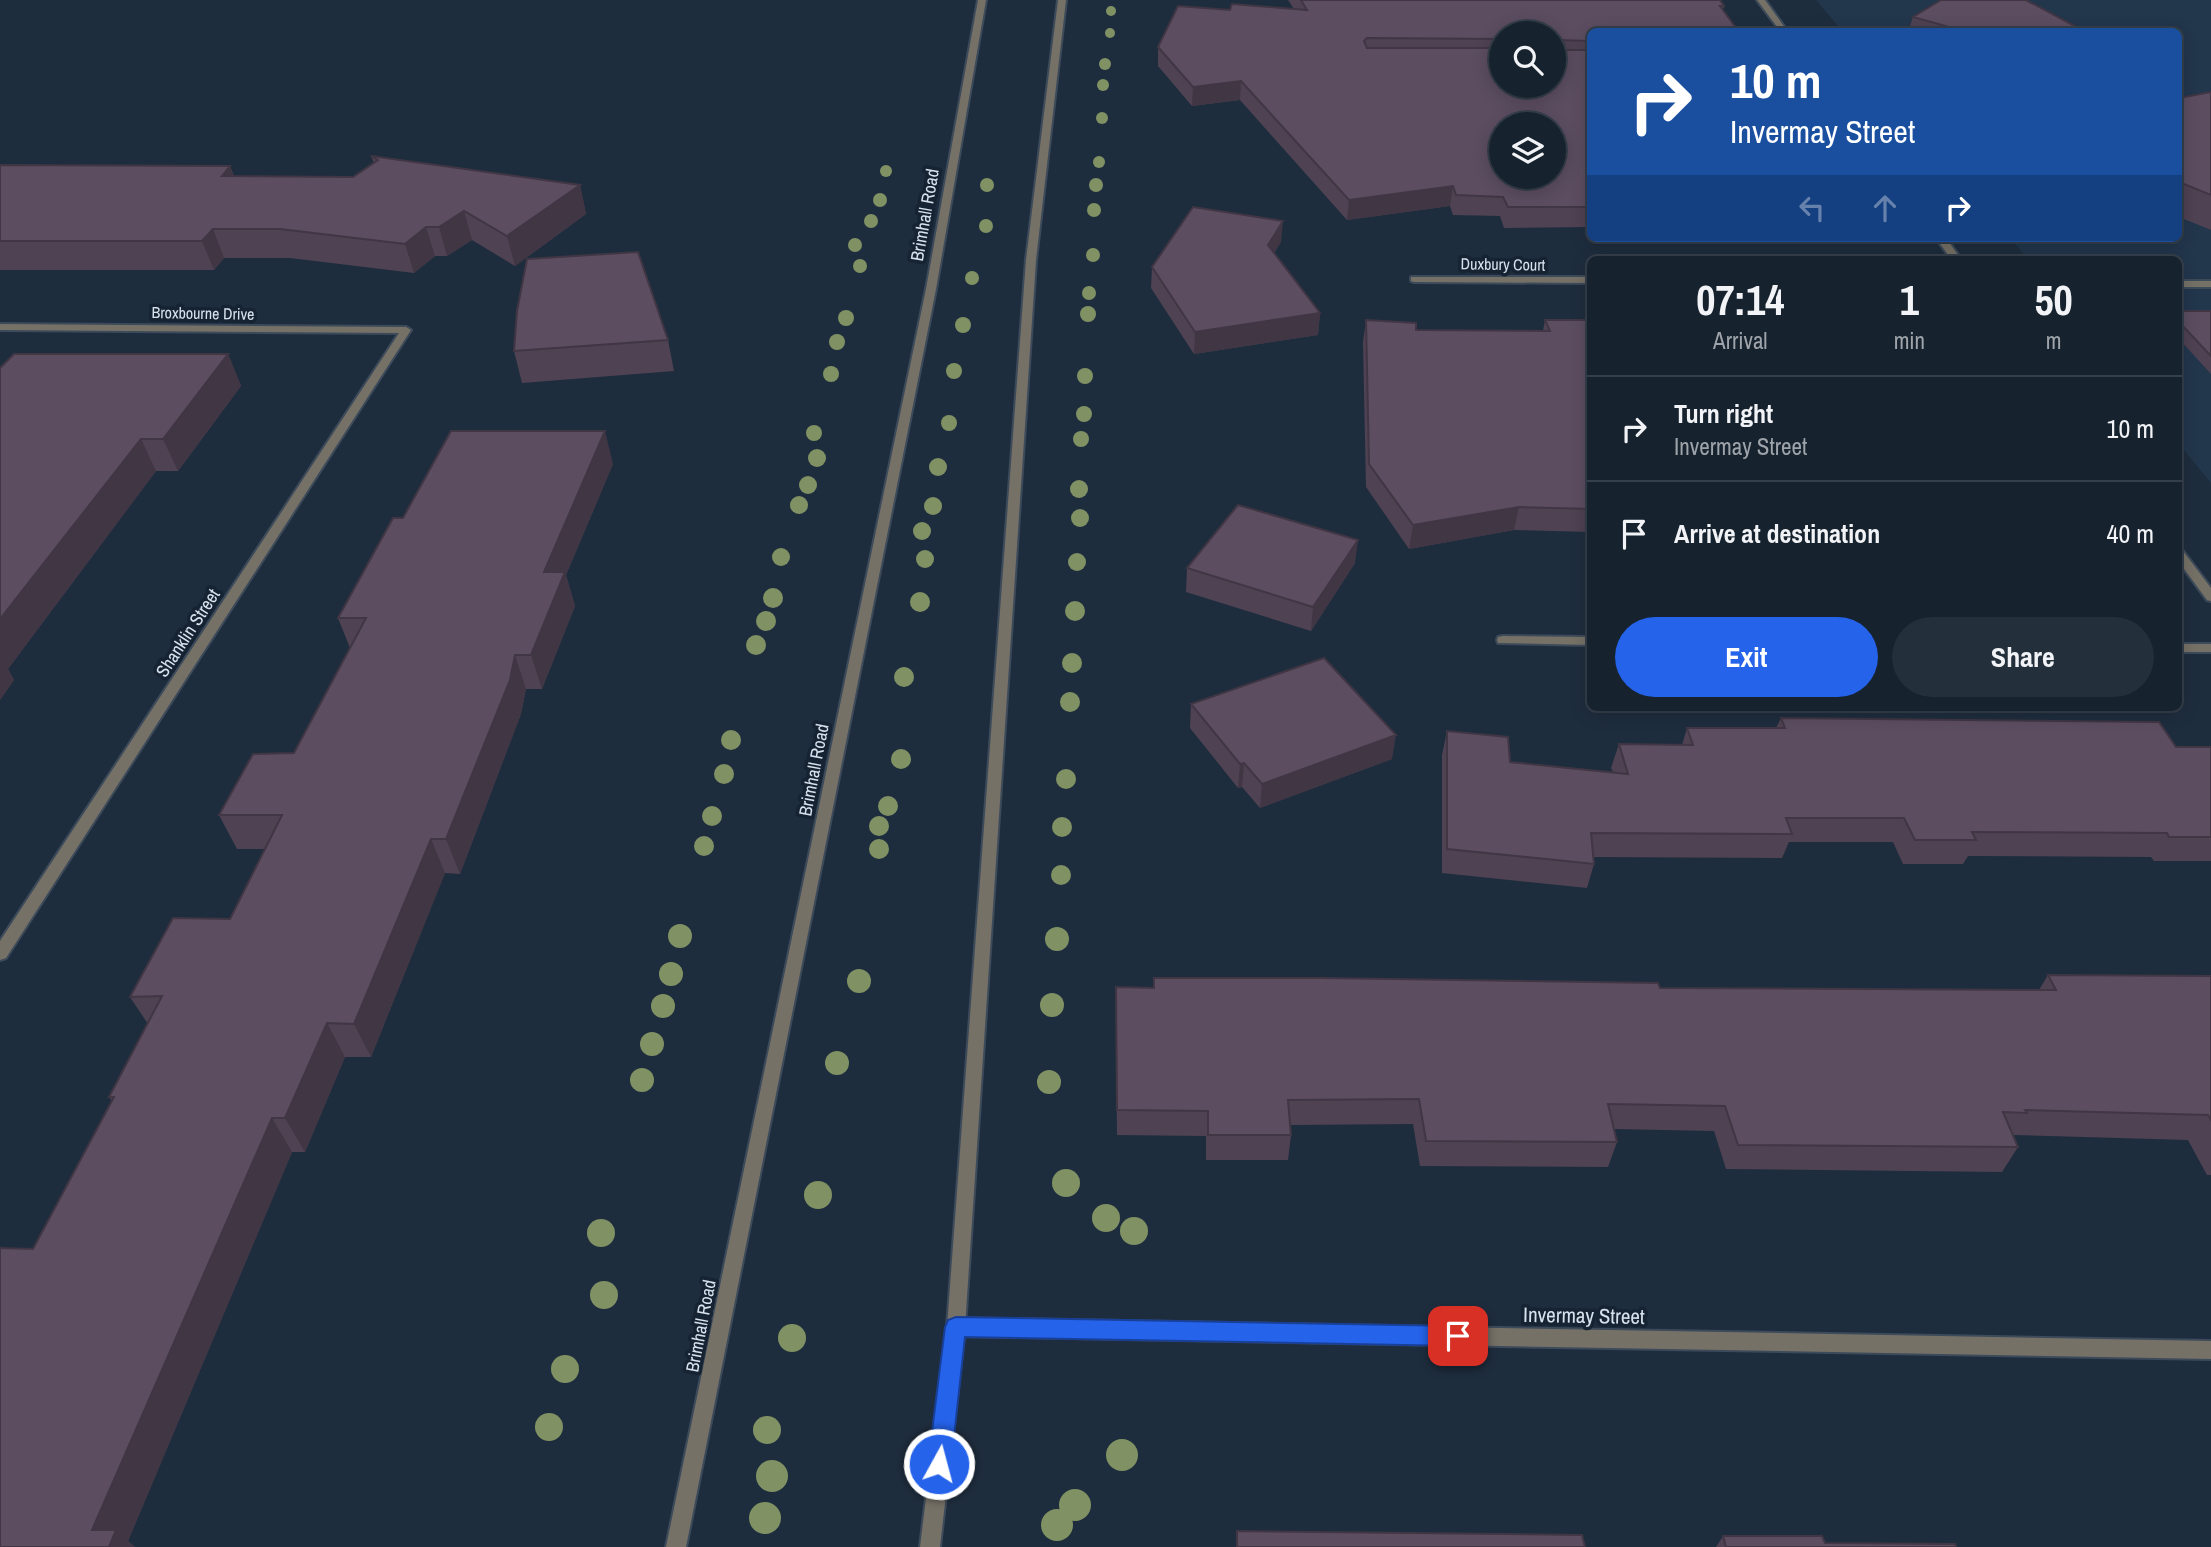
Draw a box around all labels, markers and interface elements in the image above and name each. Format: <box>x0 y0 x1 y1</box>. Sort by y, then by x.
map controls <box>1489 21 1566 189</box>
button: search <box>1489 21 1566 98</box>
text: 10 m <box>1730 47 1822 113</box>
icon: right <box>1615 56 1706 147</box>
text: Invermay Street <box>1730 110 1915 153</box>
button: layers <box>1489 112 1566 189</box>
street label: Brimhall Road <box>904 167 945 263</box>
icon: left <box>1793 189 1831 227</box>
icon: ahead <box>1866 189 1904 227</box>
icon: right <box>1939 189 1977 227</box>
street label: Duxbury Court <box>1461 252 1546 276</box>
text: 07:14 <box>1696 272 1784 328</box>
text: 1 <box>1900 272 1919 328</box>
text: 50 <box>2034 272 2073 328</box>
street label: Broxbourne Drive <box>151 301 255 325</box>
text: Arrival <box>1713 325 1768 356</box>
text: min <box>1894 325 1925 356</box>
text: m <box>2046 325 2061 356</box>
text: Turn right <box>1674 396 1773 431</box>
icon: right <box>1615 410 1653 448</box>
text: 10 m <box>2107 411 2154 446</box>
text: Invermay Street <box>1674 431 1807 462</box>
icon: arrive <box>1615 515 1653 553</box>
text: Arrive at destination <box>1674 516 1880 551</box>
text: 40 m <box>2107 516 2154 551</box>
street label: Shanklin Street <box>150 584 226 682</box>
button: Exit <box>1615 617 1878 697</box>
button: Share <box>1892 617 2154 697</box>
street label: Brimhall Road <box>792 722 835 818</box>
street label: Brimhall Road <box>679 1278 722 1374</box>
street label: Invermay Street <box>1523 1300 1645 1331</box>
pin <box>1428 1306 1488 1366</box>
icon: arrive <box>1439 1317 1477 1355</box>
position arrow <box>902 1427 976 1501</box>

